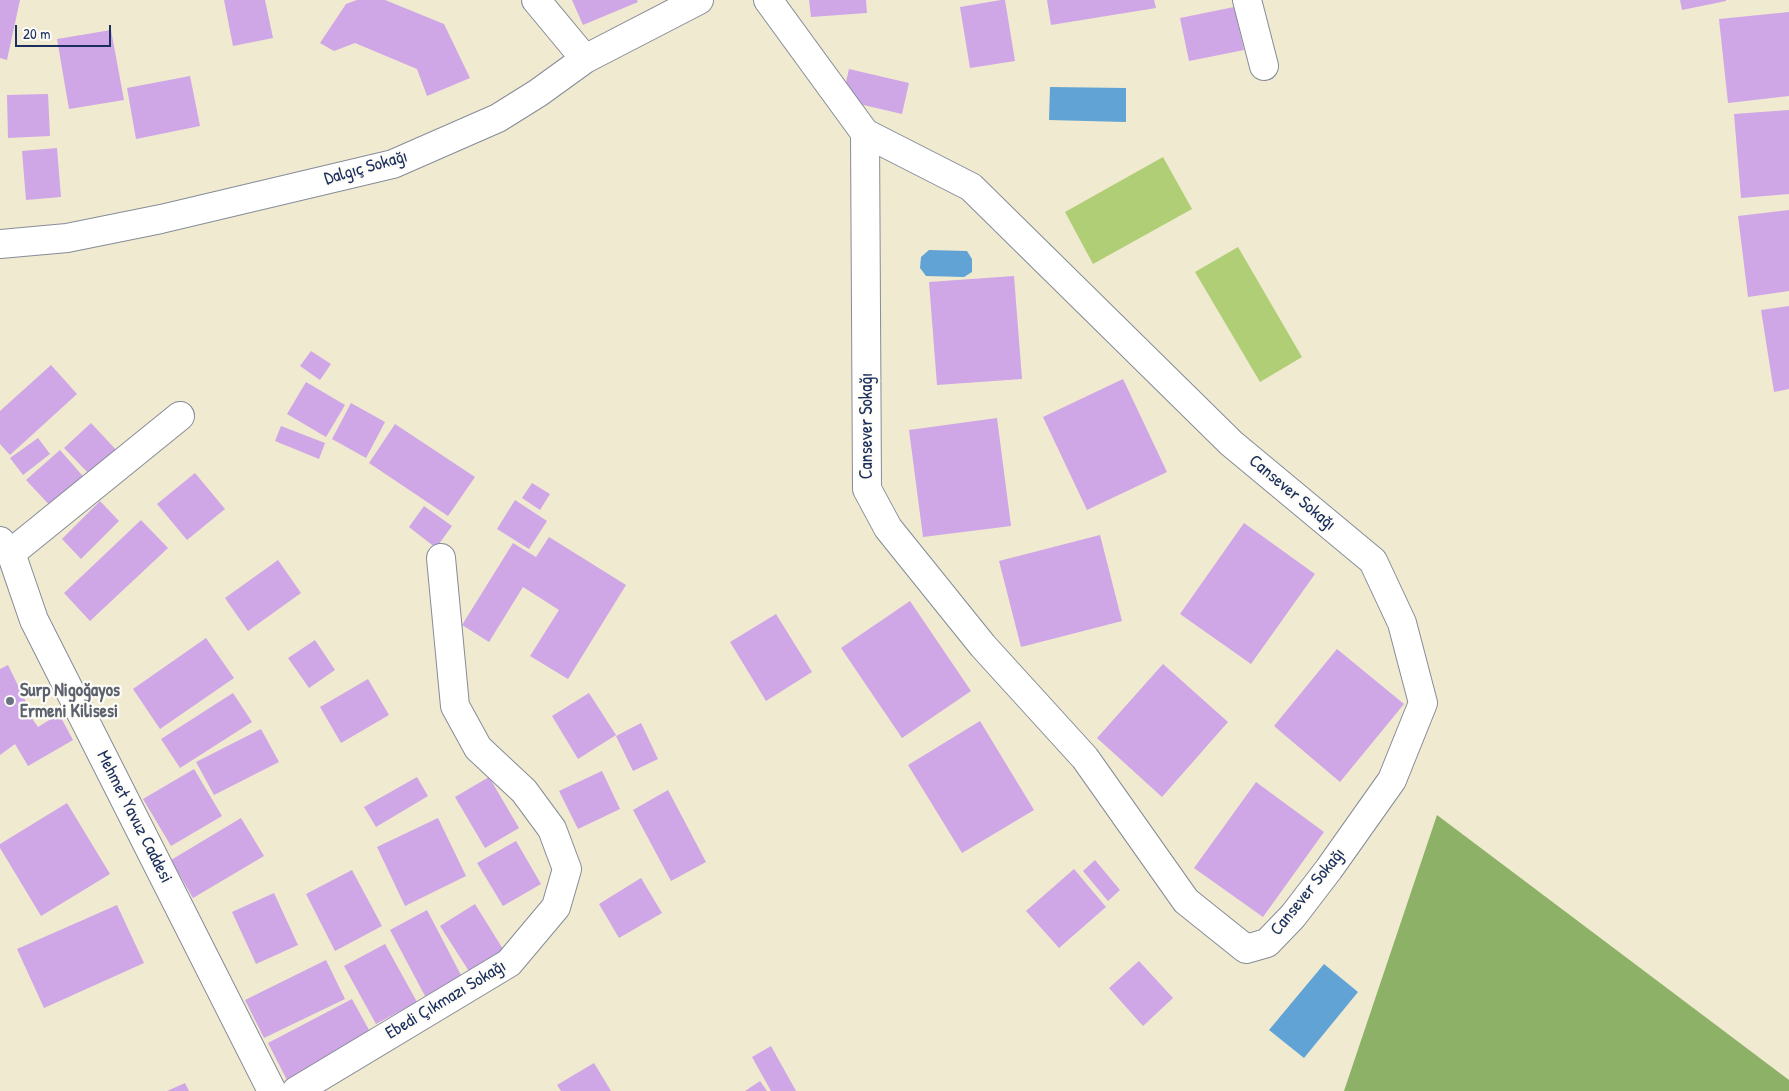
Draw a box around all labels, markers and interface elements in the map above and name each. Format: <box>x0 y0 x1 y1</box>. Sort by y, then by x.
scale bar <box>18 15 114 47</box>
text: 20 m <box>23 23 50 44</box>
street label: Dalgıç Sokağı <box>322 146 410 190</box>
street label: Cansever Sokağı <box>856 373 878 479</box>
street label: Cansever Sokağı <box>1244 450 1340 536</box>
place label: Surp Nigoğayos Ermeni Kilisesi <box>20 680 120 722</box>
marker: Surp Nigoğayos Ermeni Kilisesi <box>4 695 16 707</box>
street label: Mehmet Yavuz Caddesi <box>91 747 177 887</box>
street label: Cansever Sokağı <box>1266 844 1350 940</box>
street label: Ebedi Çıkmazı Sokağı <box>382 956 510 1044</box>

